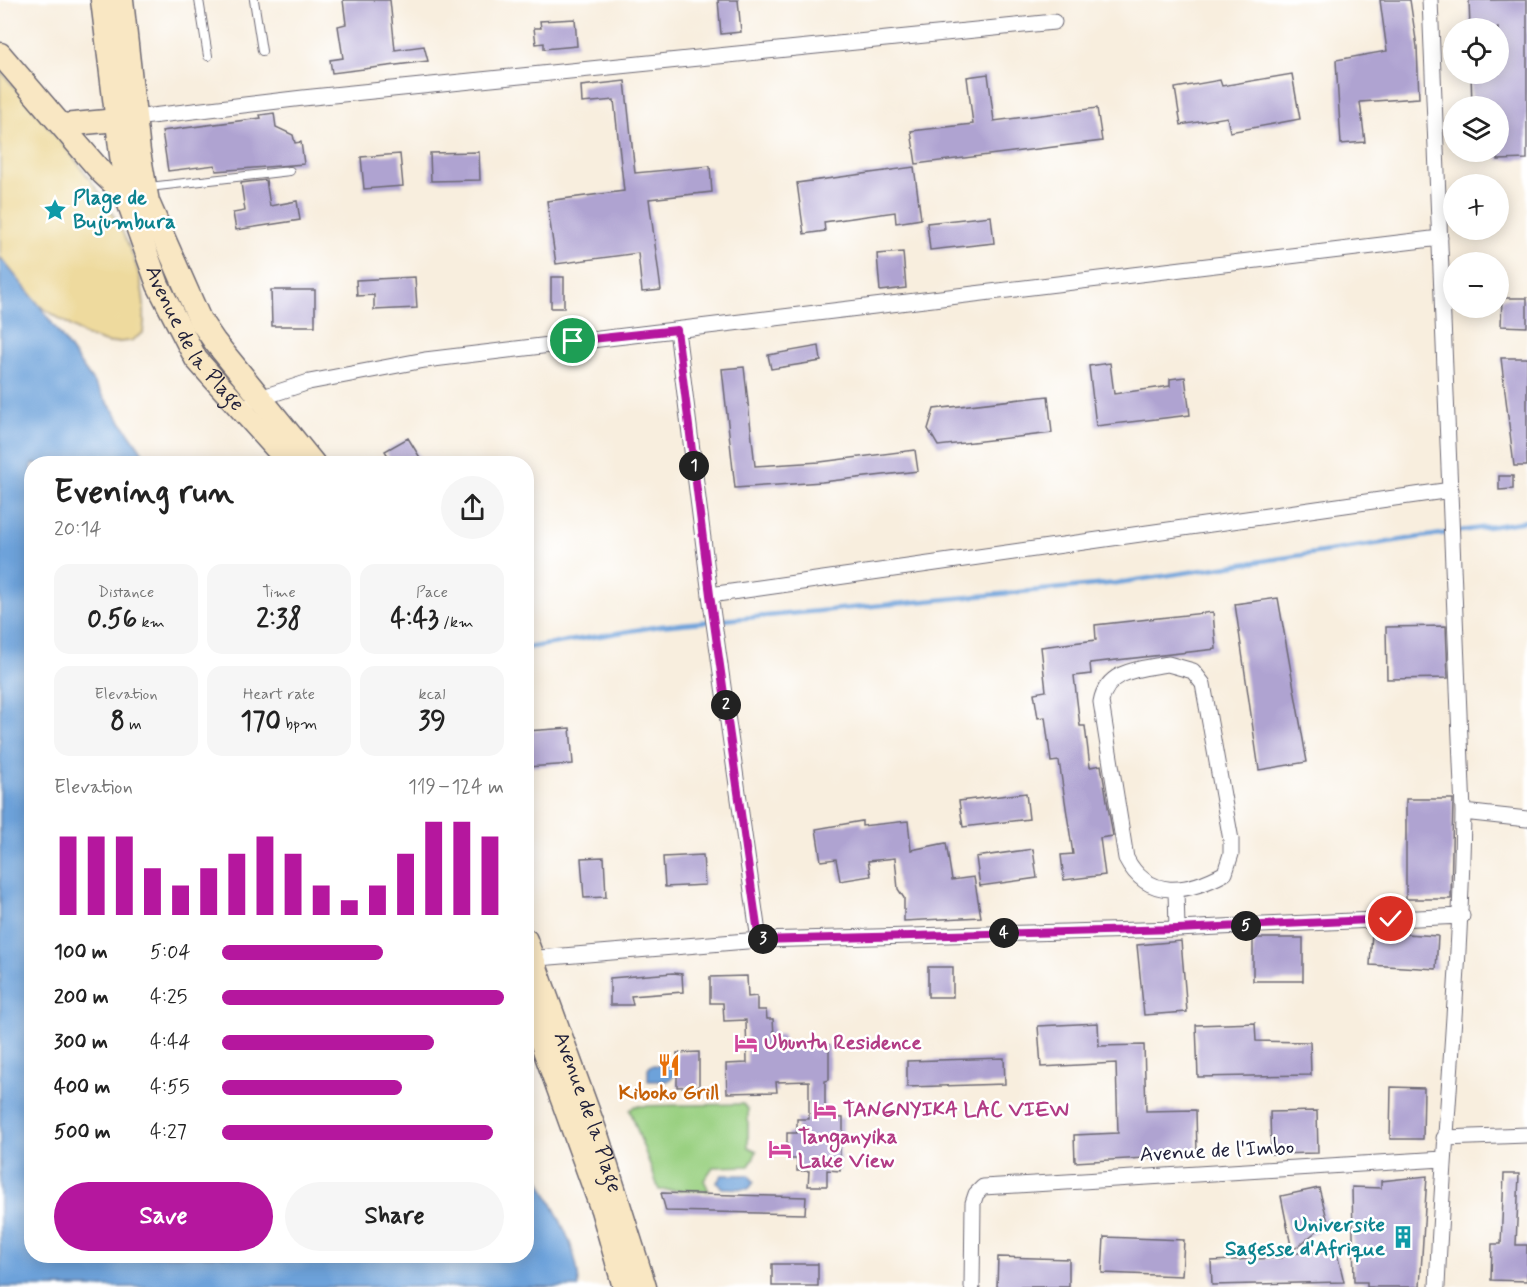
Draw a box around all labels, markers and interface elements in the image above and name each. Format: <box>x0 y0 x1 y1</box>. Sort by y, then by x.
map controls <box>1443 18 1509 318</box>
button: locate <box>1443 18 1509 84</box>
button: layers <box>1443 96 1509 162</box>
button: + <box>1443 174 1509 240</box>
place label: Plage de Bujumbura <box>73 184 176 236</box>
place icon: Plage de Bujumbura <box>42 197 68 223</box>
button: − <box>1443 252 1509 318</box>
street label: Avenue de la Plage <box>138 262 251 418</box>
pin <box>547 315 598 366</box>
icon: arrive <box>556 324 589 357</box>
pin: 1 <box>679 451 709 481</box>
text: 1 <box>690 455 698 476</box>
text: Evening run <box>54 471 234 515</box>
button: share <box>441 476 504 539</box>
text: 20:14 <box>54 516 102 543</box>
text: Distance <box>98 582 154 603</box>
text: Time <box>262 582 296 603</box>
text: Pace <box>416 582 448 603</box>
text: 0.56 <box>87 603 137 637</box>
text: 2:38 <box>256 603 302 637</box>
text: 4:43 <box>391 603 439 637</box>
text: km <box>137 612 165 633</box>
text: /km <box>439 612 473 633</box>
text: Elevation <box>95 684 158 705</box>
text: Heart rate <box>243 684 315 705</box>
text: kcal <box>419 684 445 705</box>
pin: 2 <box>711 690 741 720</box>
text: 2 <box>722 694 730 715</box>
text: 8 <box>110 705 125 739</box>
text: 170 <box>241 705 281 739</box>
text: 39 <box>418 705 446 739</box>
text: m <box>125 714 142 735</box>
text: bpm <box>281 714 317 735</box>
text: Elevation <box>54 774 133 801</box>
text: 119–124 m <box>408 774 504 801</box>
pin <box>1365 893 1416 944</box>
icon: check <box>1374 902 1407 935</box>
pin: 5 <box>1231 911 1261 941</box>
text: 5 <box>1241 915 1251 936</box>
pin: 4 <box>989 918 1019 948</box>
text: 4 <box>999 922 1009 943</box>
pin: 3 <box>748 924 778 954</box>
text: 3 <box>759 928 767 949</box>
text: 100 m <box>54 939 108 966</box>
text: 5:04 <box>150 939 191 966</box>
text: 200 m <box>54 984 109 1011</box>
text: 4:25 <box>150 984 187 1011</box>
street label: Avenue de la Plage <box>547 1028 628 1196</box>
text: 300 m <box>54 1029 108 1056</box>
text: 4:44 <box>150 1029 191 1056</box>
place label: Ubuntu Residence <box>764 1029 922 1057</box>
hotel icon: Ubuntu Residence <box>733 1030 759 1056</box>
restaurant icon: Kiboko Grill <box>656 1052 682 1078</box>
text: 400 m <box>54 1074 110 1101</box>
text: 4:55 <box>150 1074 190 1101</box>
place label: Kiboko Grill <box>619 1079 719 1107</box>
place label: TANGNYIKA LAC VIEW <box>843 1096 1069 1124</box>
hotel icon: TANGNYIKA LAC VIEW <box>812 1097 838 1123</box>
text: 500 m <box>54 1119 111 1146</box>
text: 4:27 <box>150 1119 187 1146</box>
place label: Tanganyika Lake View <box>798 1123 898 1175</box>
street label: Avenue de l'Imbo <box>1139 1133 1295 1169</box>
hotel icon: Tanganyika Lake View <box>767 1136 793 1162</box>
button: Save <box>54 1182 273 1251</box>
button: Share <box>285 1182 504 1251</box>
place label: Universite Sagesse d'Afrique <box>1225 1211 1386 1265</box>
building icon: Universite Sagesse d'Afrique <box>1390 1224 1416 1250</box>

